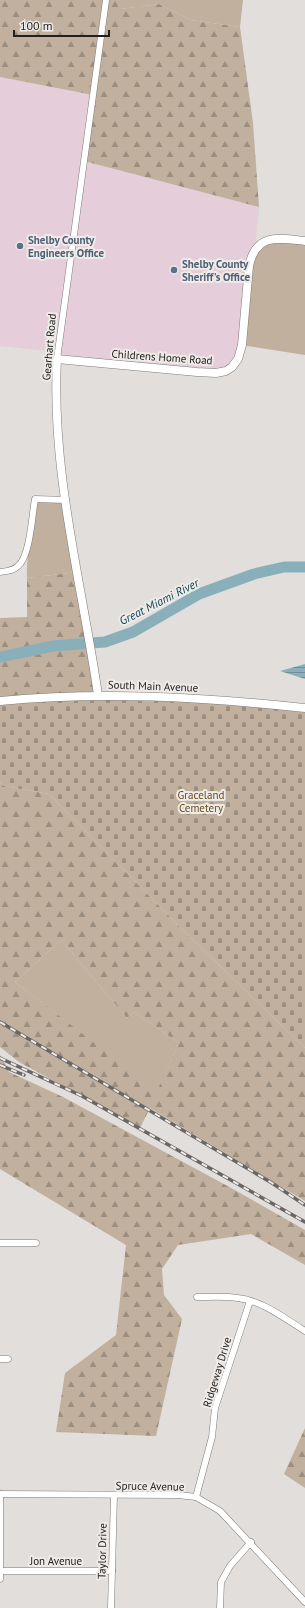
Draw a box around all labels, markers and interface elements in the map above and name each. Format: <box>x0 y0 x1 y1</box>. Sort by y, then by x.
scale bar <box>14 12 109 38</box>
text: 100 m <box>20 18 53 33</box>
place label: Shelby County Engineers Office <box>28 233 104 260</box>
marker: Shelby County Engineers Office <box>15 241 25 251</box>
place label: Shelby County Sheriff's Office <box>182 257 250 284</box>
marker: Shelby County Sheriff's Office <box>169 265 179 275</box>
street label: Gearhart Road <box>39 313 59 381</box>
street label: Childrens Home Road <box>111 346 213 368</box>
water label: Great Miami River <box>117 575 202 628</box>
street label: South Main Avenue <box>108 677 199 695</box>
park label: Graceland Cemetery <box>178 788 224 815</box>
street label: Ridgeway Drive <box>200 1335 234 1409</box>
street label: Spruce Avenue <box>116 1478 185 1494</box>
street label: Taylor Drive <box>95 1522 109 1579</box>
street label: Jon Avenue <box>29 1554 82 1568</box>

